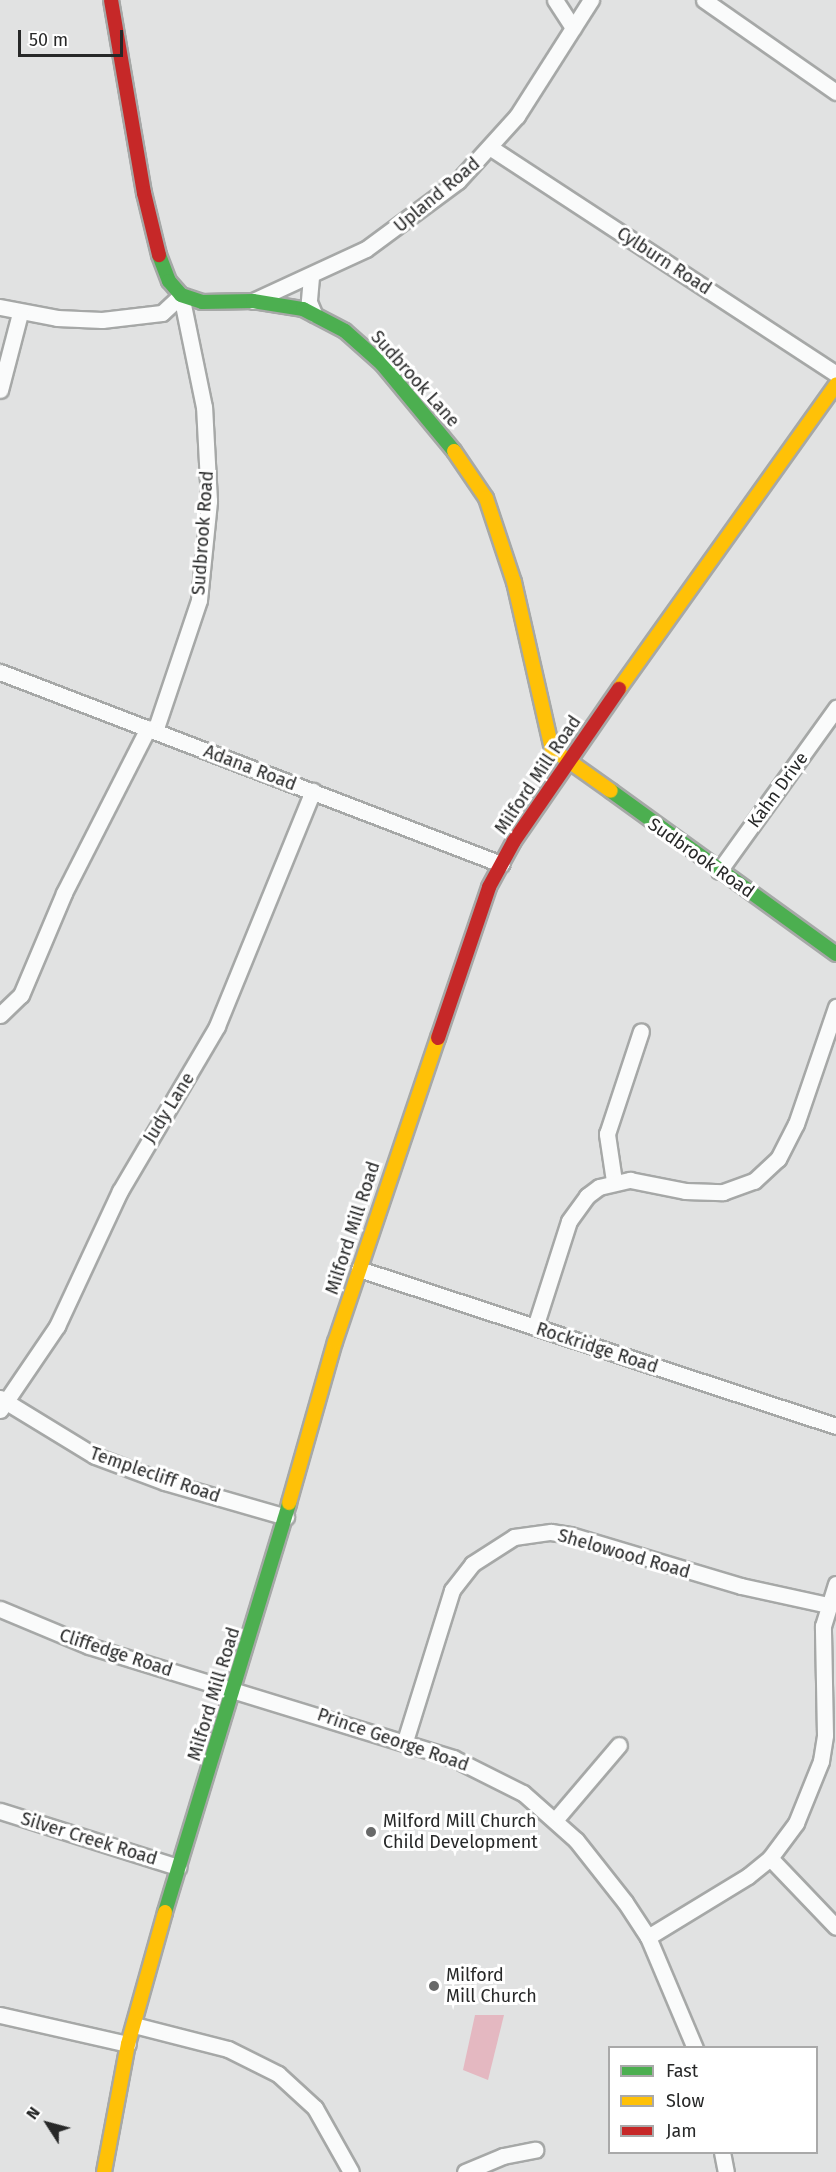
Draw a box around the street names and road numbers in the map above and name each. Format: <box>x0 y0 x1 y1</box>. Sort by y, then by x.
street label: Upland Road <box>390 153 484 237</box>
street label: Cylburn Road <box>613 222 715 300</box>
street label: Sudbrook Lane <box>366 326 464 432</box>
street label: Sudbrook Road <box>188 470 218 596</box>
street label: Milford Mill Road <box>490 712 586 838</box>
street label: Adana Road <box>201 740 299 796</box>
street label: Kahn Drive <box>743 748 813 832</box>
street label: Sudbrook Road <box>644 813 758 903</box>
street label: Judy Lane <box>139 1069 199 1147</box>
street label: Milford Mill Road <box>321 1159 385 1297</box>
street label: Rockridge Road <box>533 1318 661 1378</box>
street label: Templecliff Road <box>87 1443 223 1507</box>
street label: Shelowood Road <box>555 1525 693 1583</box>
street label: Cliffedge Road <box>57 1625 175 1681</box>
street label: Milford Mill Road <box>183 1625 245 1763</box>
street label: Prince George Road <box>314 1704 472 1776</box>
street label: Silver Creek Road <box>18 1808 160 1870</box>

